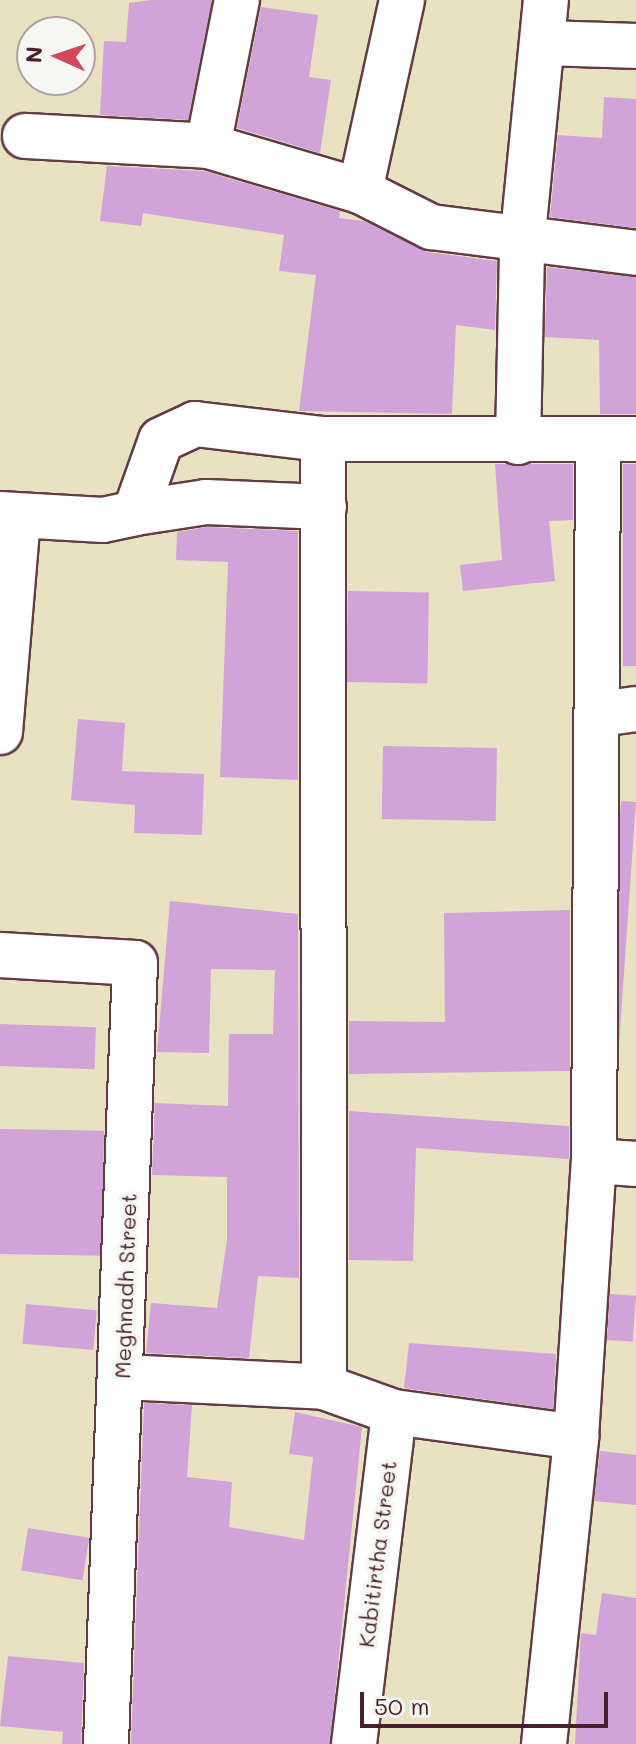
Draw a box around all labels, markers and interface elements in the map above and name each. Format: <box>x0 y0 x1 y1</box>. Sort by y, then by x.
north arrow <box>16 16 96 96</box>
text: N <box>19 46 48 64</box>
street label: Meghnadh Street <box>109 1193 141 1379</box>
street label: Kabitirtha Street <box>352 1459 402 1649</box>
scale bar <box>364 1676 612 1726</box>
text: 50 m <box>374 1690 430 1721</box>

